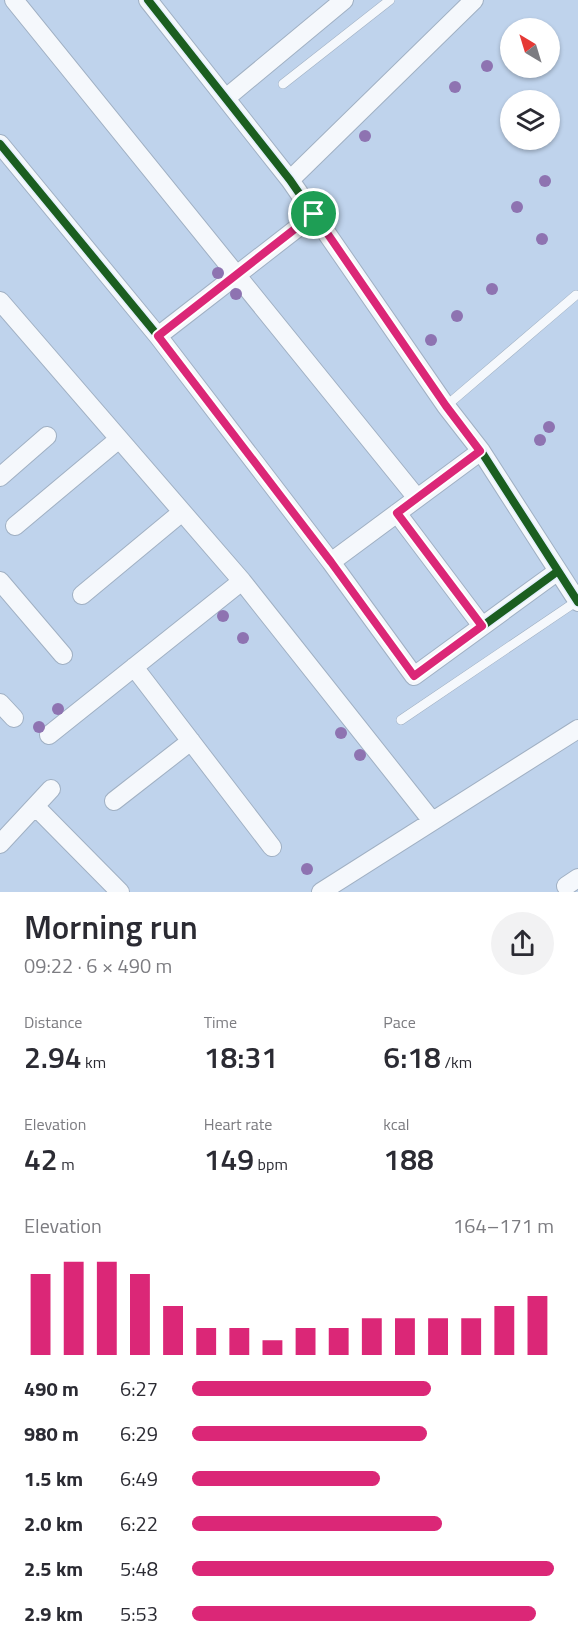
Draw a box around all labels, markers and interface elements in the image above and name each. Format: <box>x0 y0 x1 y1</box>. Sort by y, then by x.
north arrow <box>500 18 560 78</box>
map controls <box>500 18 560 150</box>
button: layers <box>500 90 560 150</box>
pin <box>288 188 339 239</box>
icon: arrive <box>297 197 330 230</box>
text: Morning run <box>24 902 198 952</box>
button: share <box>491 912 554 975</box>
text: 09:22 · 6 × 490 m <box>24 950 172 981</box>
text: Distance <box>24 1010 82 1034</box>
text: Time <box>204 1010 237 1034</box>
text: Pace <box>383 1010 416 1034</box>
text: 2.94 <box>24 1034 82 1080</box>
text: 18:31 <box>204 1034 278 1080</box>
text: 6:18 <box>383 1034 441 1080</box>
text: km <box>82 1050 106 1074</box>
text: /km <box>441 1050 472 1074</box>
text: Elevation <box>24 1112 86 1136</box>
text: Heart rate <box>204 1112 272 1136</box>
text: kcal <box>383 1112 409 1136</box>
text: 42 <box>24 1136 58 1182</box>
text: 149 <box>204 1136 254 1182</box>
text: 188 <box>383 1136 434 1182</box>
text: m <box>58 1152 75 1176</box>
text: bpm <box>254 1152 288 1176</box>
text: Elevation <box>24 1210 102 1241</box>
text: 164–171 m <box>453 1210 554 1241</box>
text: 490 m <box>24 1373 79 1404</box>
text: 6:27 <box>120 1373 158 1404</box>
text: 980 m <box>24 1418 79 1449</box>
text: 6:29 <box>120 1418 158 1449</box>
text: 1.5 km <box>24 1463 83 1494</box>
text: 6:49 <box>120 1463 158 1494</box>
text: 2.0 km <box>24 1508 83 1539</box>
text: 6:22 <box>120 1508 158 1539</box>
text: 2.5 km <box>24 1553 83 1584</box>
text: 5:48 <box>120 1553 158 1584</box>
text: 2.9 km <box>24 1598 83 1629</box>
text: 5:53 <box>120 1598 158 1629</box>

